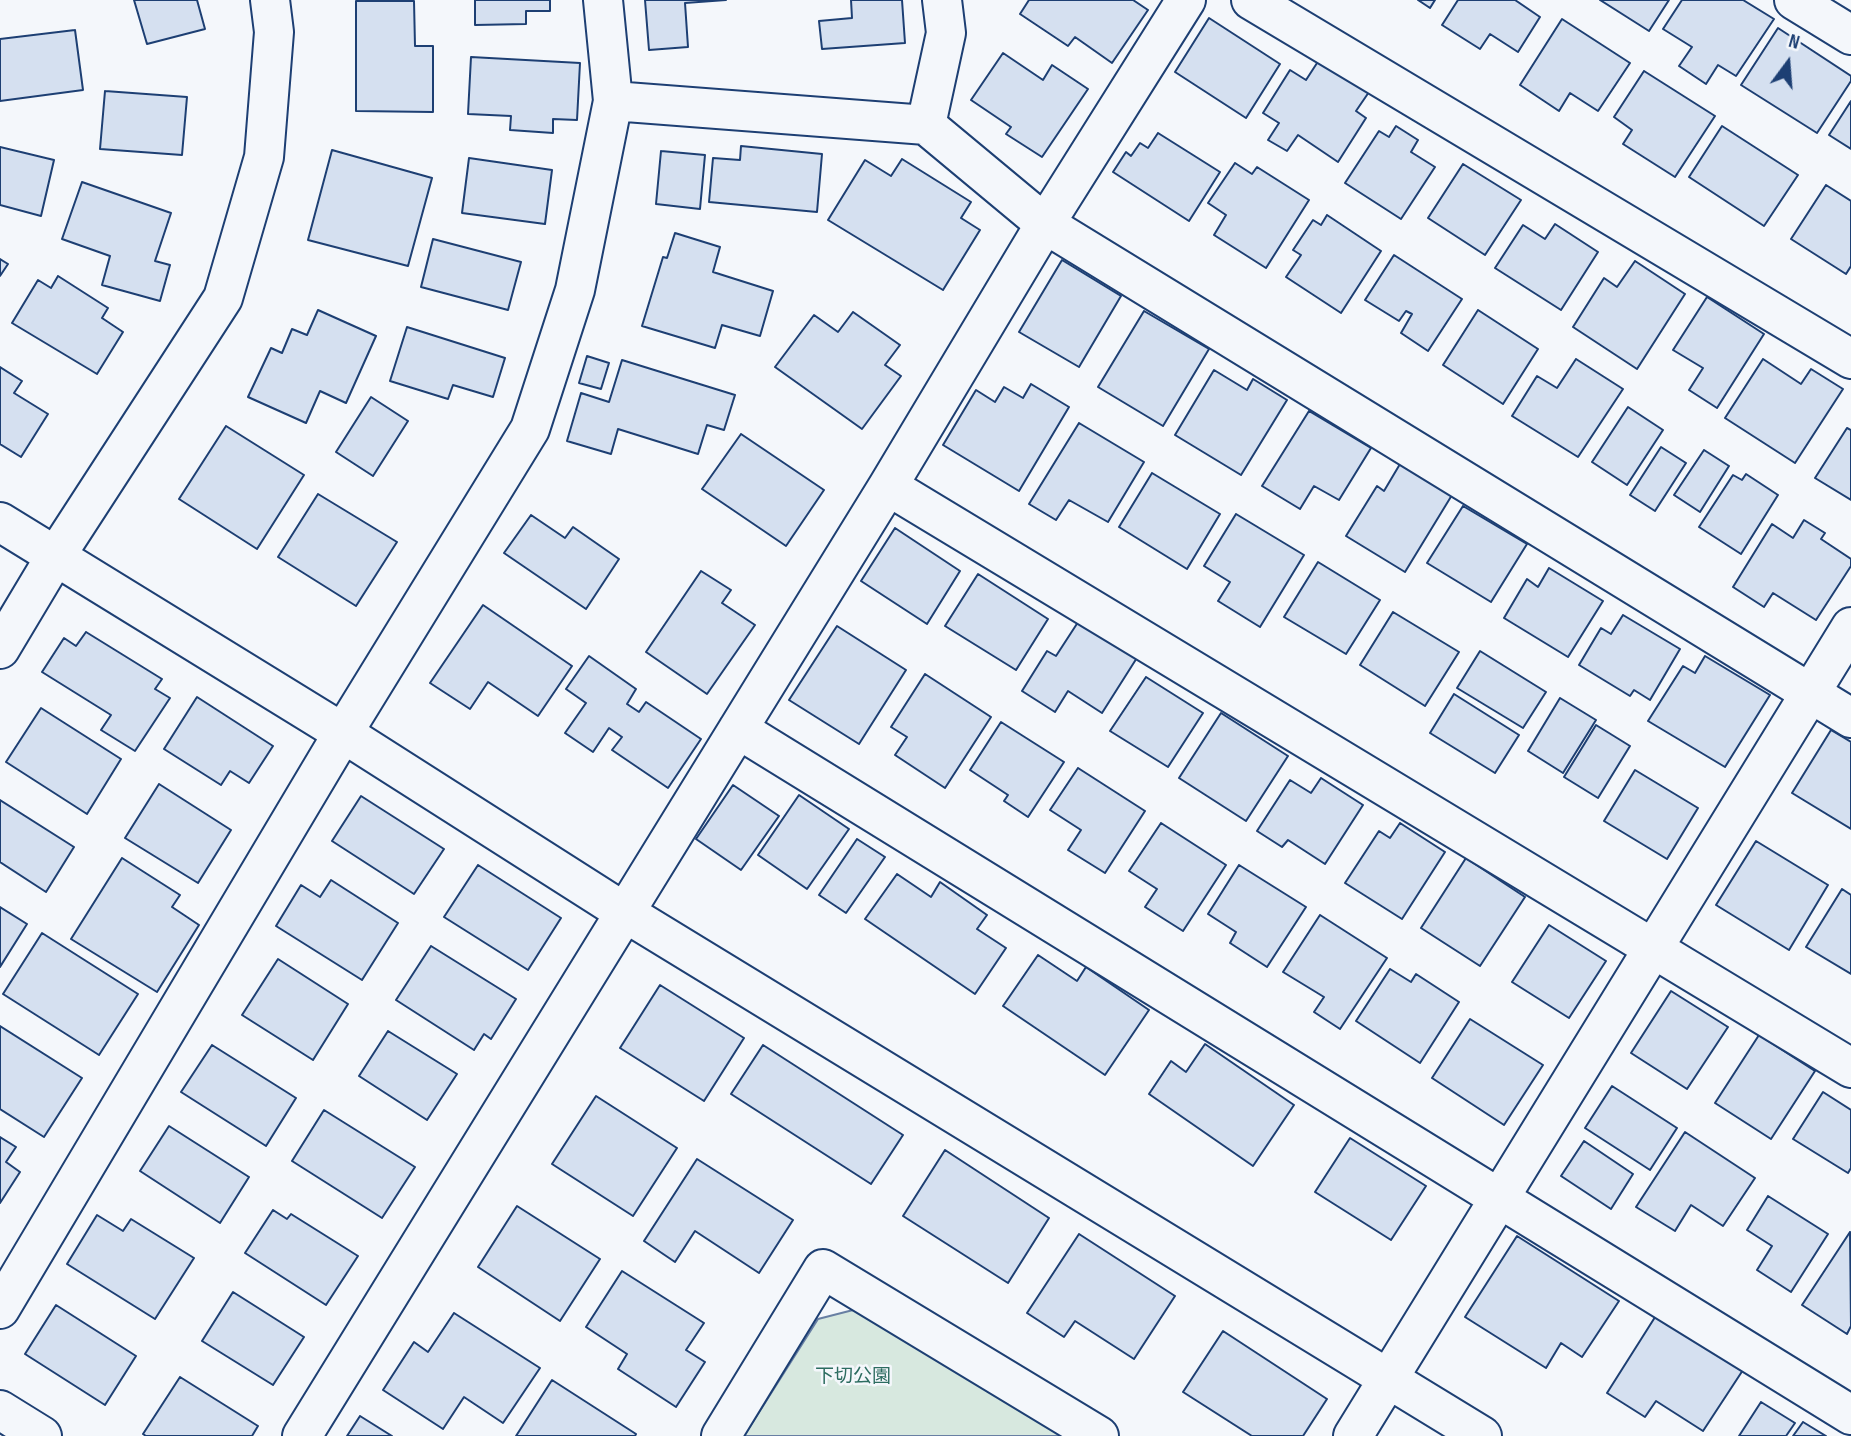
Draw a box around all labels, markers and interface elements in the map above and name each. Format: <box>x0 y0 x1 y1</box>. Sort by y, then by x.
north arrow <box>1753 28 1823 98</box>
text: N <box>1786 30 1802 55</box>
park label: 下切公園 <box>815 1366 891 1388</box>

